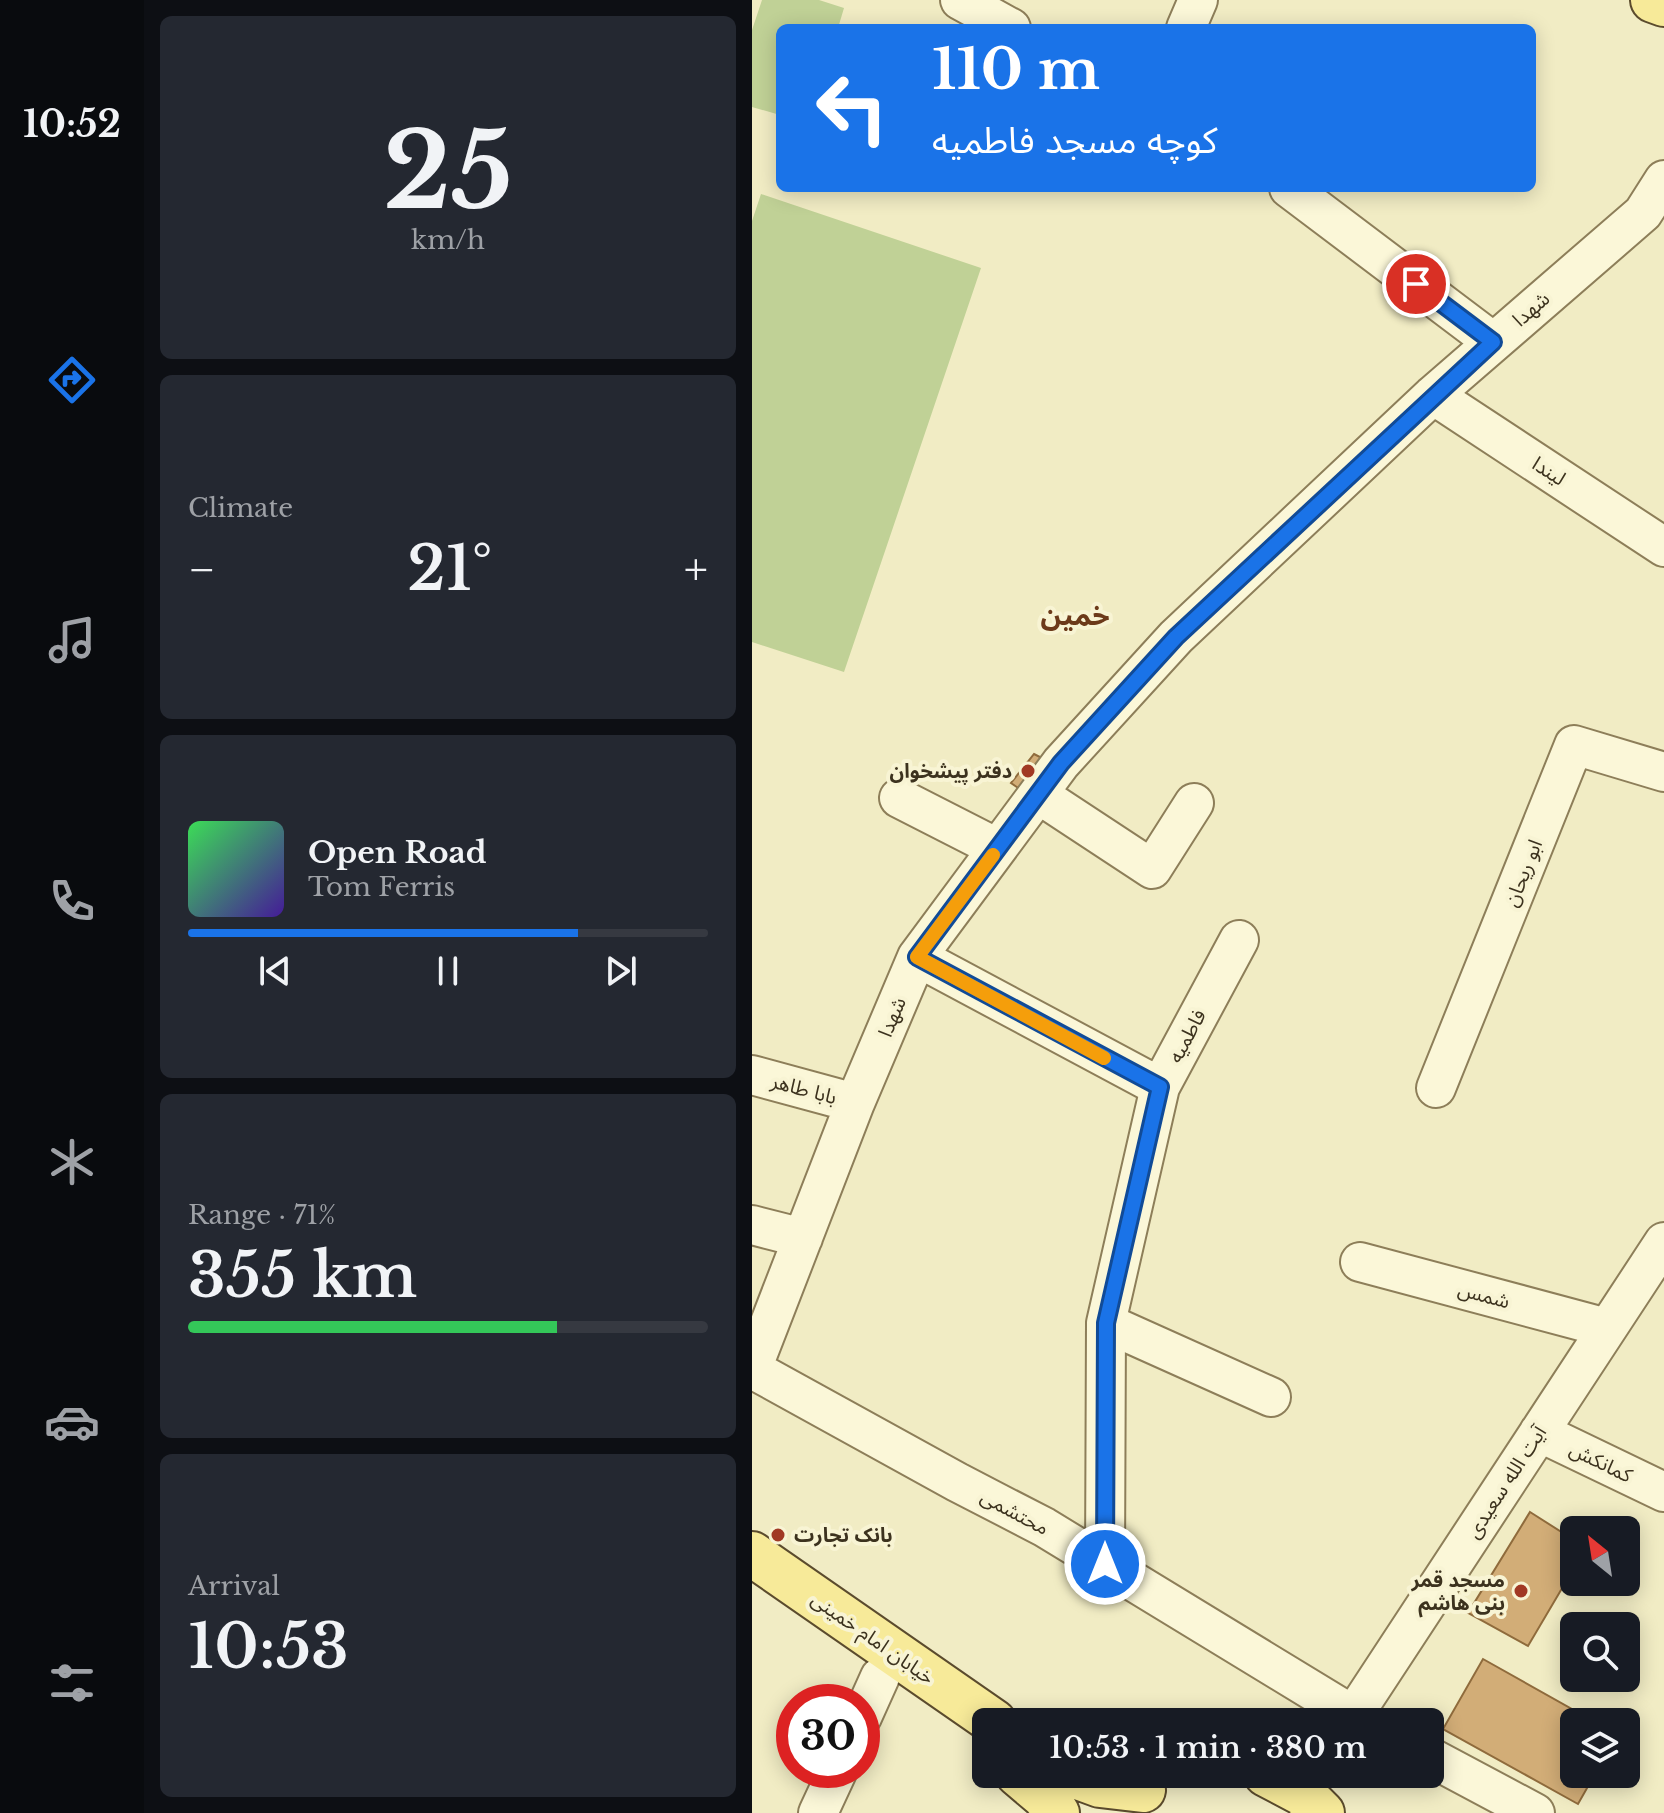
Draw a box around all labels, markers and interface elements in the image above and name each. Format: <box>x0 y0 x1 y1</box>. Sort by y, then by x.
text: 110 m <box>932 35 1100 104</box>
icon: left <box>800 56 904 160</box>
text: 10:52 <box>23 102 121 147</box>
text: 25 <box>383 107 513 236</box>
text: کوچه مسجد فاطمیه <box>932 118 1217 163</box>
text: km/h <box>411 224 485 256</box>
pin <box>1382 250 1450 318</box>
icon: arrive <box>1394 262 1438 306</box>
street label: شهدا <box>1508 286 1554 332</box>
icon: directions <box>44 352 100 408</box>
street label: لیندا <box>1528 451 1570 491</box>
text: Climate <box>188 492 293 524</box>
text: 21° <box>407 532 492 606</box>
text: − <box>188 542 216 597</box>
text: + <box>684 542 708 597</box>
district label: خمین <box>1040 598 1110 633</box>
icon: music <box>44 612 100 668</box>
place label: دفتر پیشخوان <box>889 759 1012 785</box>
marker: دفتر پیشخوان <box>1019 762 1037 780</box>
text: Open Road <box>308 834 487 871</box>
street label: ابو ریحان <box>1499 836 1547 910</box>
text: Tom Ferris <box>308 871 455 903</box>
icon: phone <box>44 873 100 929</box>
icon: previous <box>253 949 297 993</box>
icon: pause <box>426 949 470 993</box>
icon: next <box>599 949 643 993</box>
street label: شهدا <box>873 993 911 1041</box>
street label: فاطمیه <box>1163 1005 1211 1067</box>
street label: بابا طاهر <box>768 1068 839 1109</box>
icon: climate <box>44 1134 100 1190</box>
text: Range · 71% <box>188 1199 336 1231</box>
text: 355 km <box>188 1239 417 1313</box>
street label: شمس <box>1455 1277 1513 1313</box>
icon: car <box>44 1394 100 1450</box>
street label: آیت الله سعیدی <box>1461 1420 1552 1543</box>
street label: کمانکش <box>1566 1437 1637 1488</box>
street label: محتشمی <box>977 1484 1053 1540</box>
north arrow <box>1560 1516 1640 1596</box>
map controls <box>1560 1516 1640 1788</box>
position arrow <box>1063 1522 1147 1606</box>
place label: بانک تجارت <box>794 1523 893 1547</box>
marker: بانک تجارت <box>769 1526 787 1544</box>
place label: مسجد قمر بنی هاشم <box>1411 1568 1505 1618</box>
text: Arrival <box>188 1570 280 1602</box>
marker: مسجد قمر بنی هاشم <box>1512 1582 1530 1600</box>
street label: خیابان امام خمینی <box>805 1587 939 1692</box>
text: 10:53 <box>188 1610 349 1684</box>
button: search <box>1560 1612 1640 1692</box>
icon: filters <box>44 1655 100 1711</box>
speed limit sign: 30 <box>776 1684 880 1788</box>
button: layers <box>1560 1708 1640 1788</box>
text: 10:53 · 1 min · 380 m <box>1049 1729 1367 1766</box>

